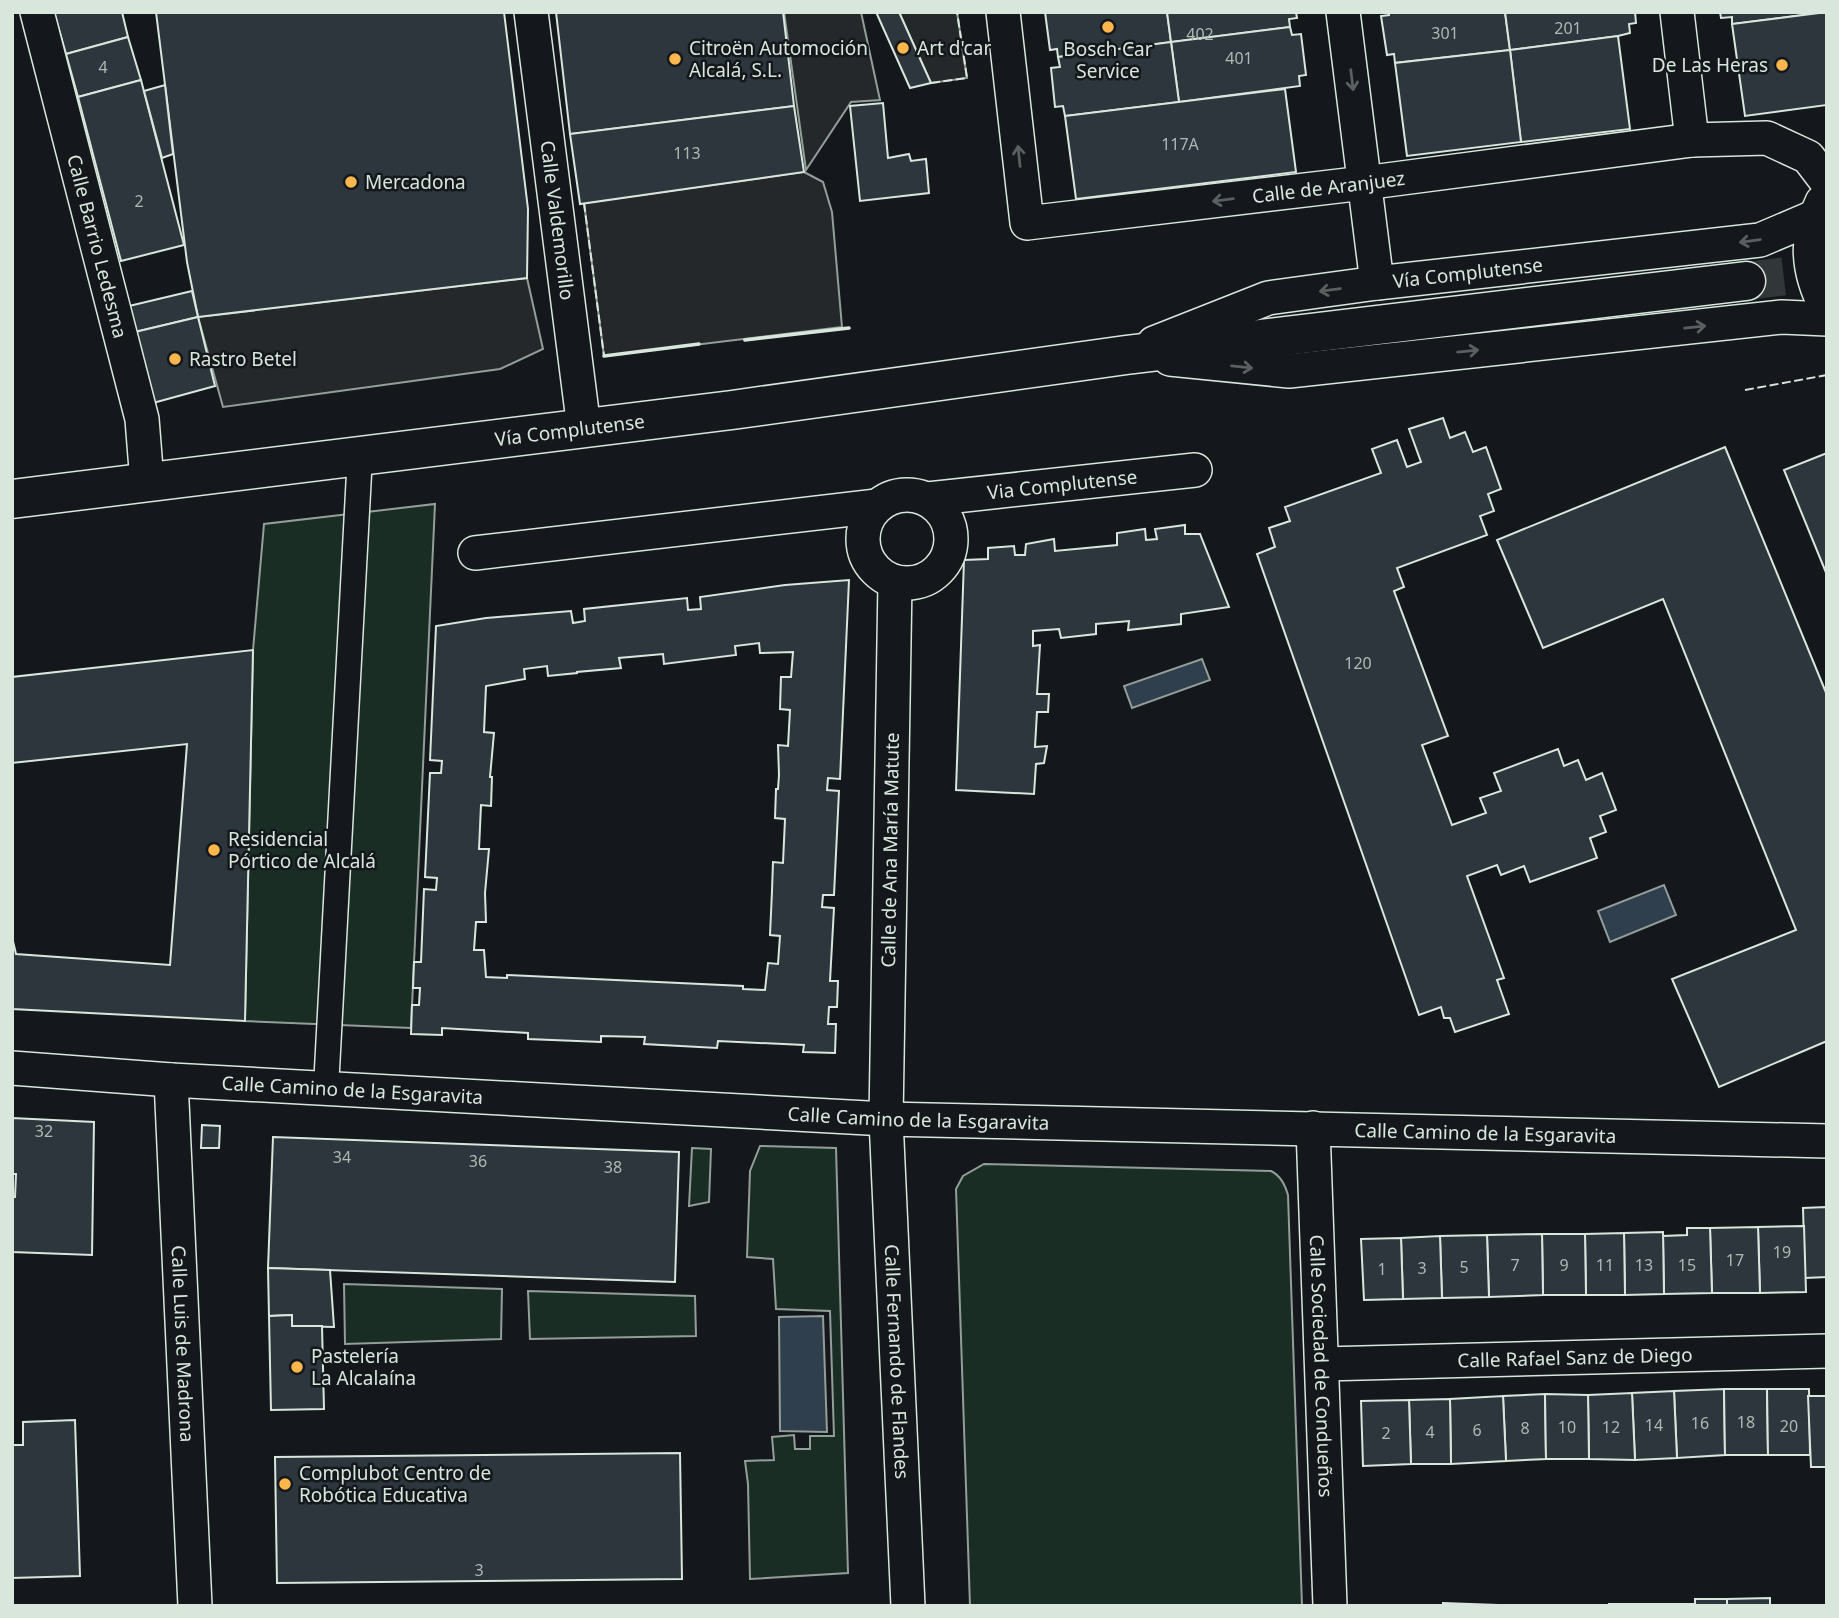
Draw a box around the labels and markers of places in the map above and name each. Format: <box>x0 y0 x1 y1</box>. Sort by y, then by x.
marker: Bosch Car Service <box>1100 19 1116 35</box>
place label: Citroën Automoción Alcalá, S.L. <box>689 35 868 83</box>
place label: Art d'car <box>917 35 991 61</box>
place label: Bosch Car Service <box>1063 36 1153 84</box>
marker: Art d'car <box>895 40 911 56</box>
marker: Citroën Automoción Alcalá, S.L. <box>667 51 683 67</box>
place label: De Las Heras <box>1652 52 1768 78</box>
marker: De Las Heras <box>1774 57 1790 73</box>
place label: Mercadona <box>365 169 466 195</box>
marker: Mercadona <box>343 174 359 190</box>
place label: Rastro Betel <box>189 346 297 372</box>
marker: Rastro Betel <box>167 351 183 367</box>
place label: Residencial Pórtico de Alcalá <box>228 826 376 874</box>
marker: Residencial Pórtico de Alcalá <box>206 842 222 858</box>
place label: Pastelería La Alcalaína <box>311 1343 416 1391</box>
marker: Pastelería La Alcalaína <box>289 1359 305 1375</box>
place label: Complubot Centro de Robótica Educativa <box>299 1460 491 1508</box>
marker: Complubot Centro de Robótica Educativa <box>277 1476 293 1492</box>

